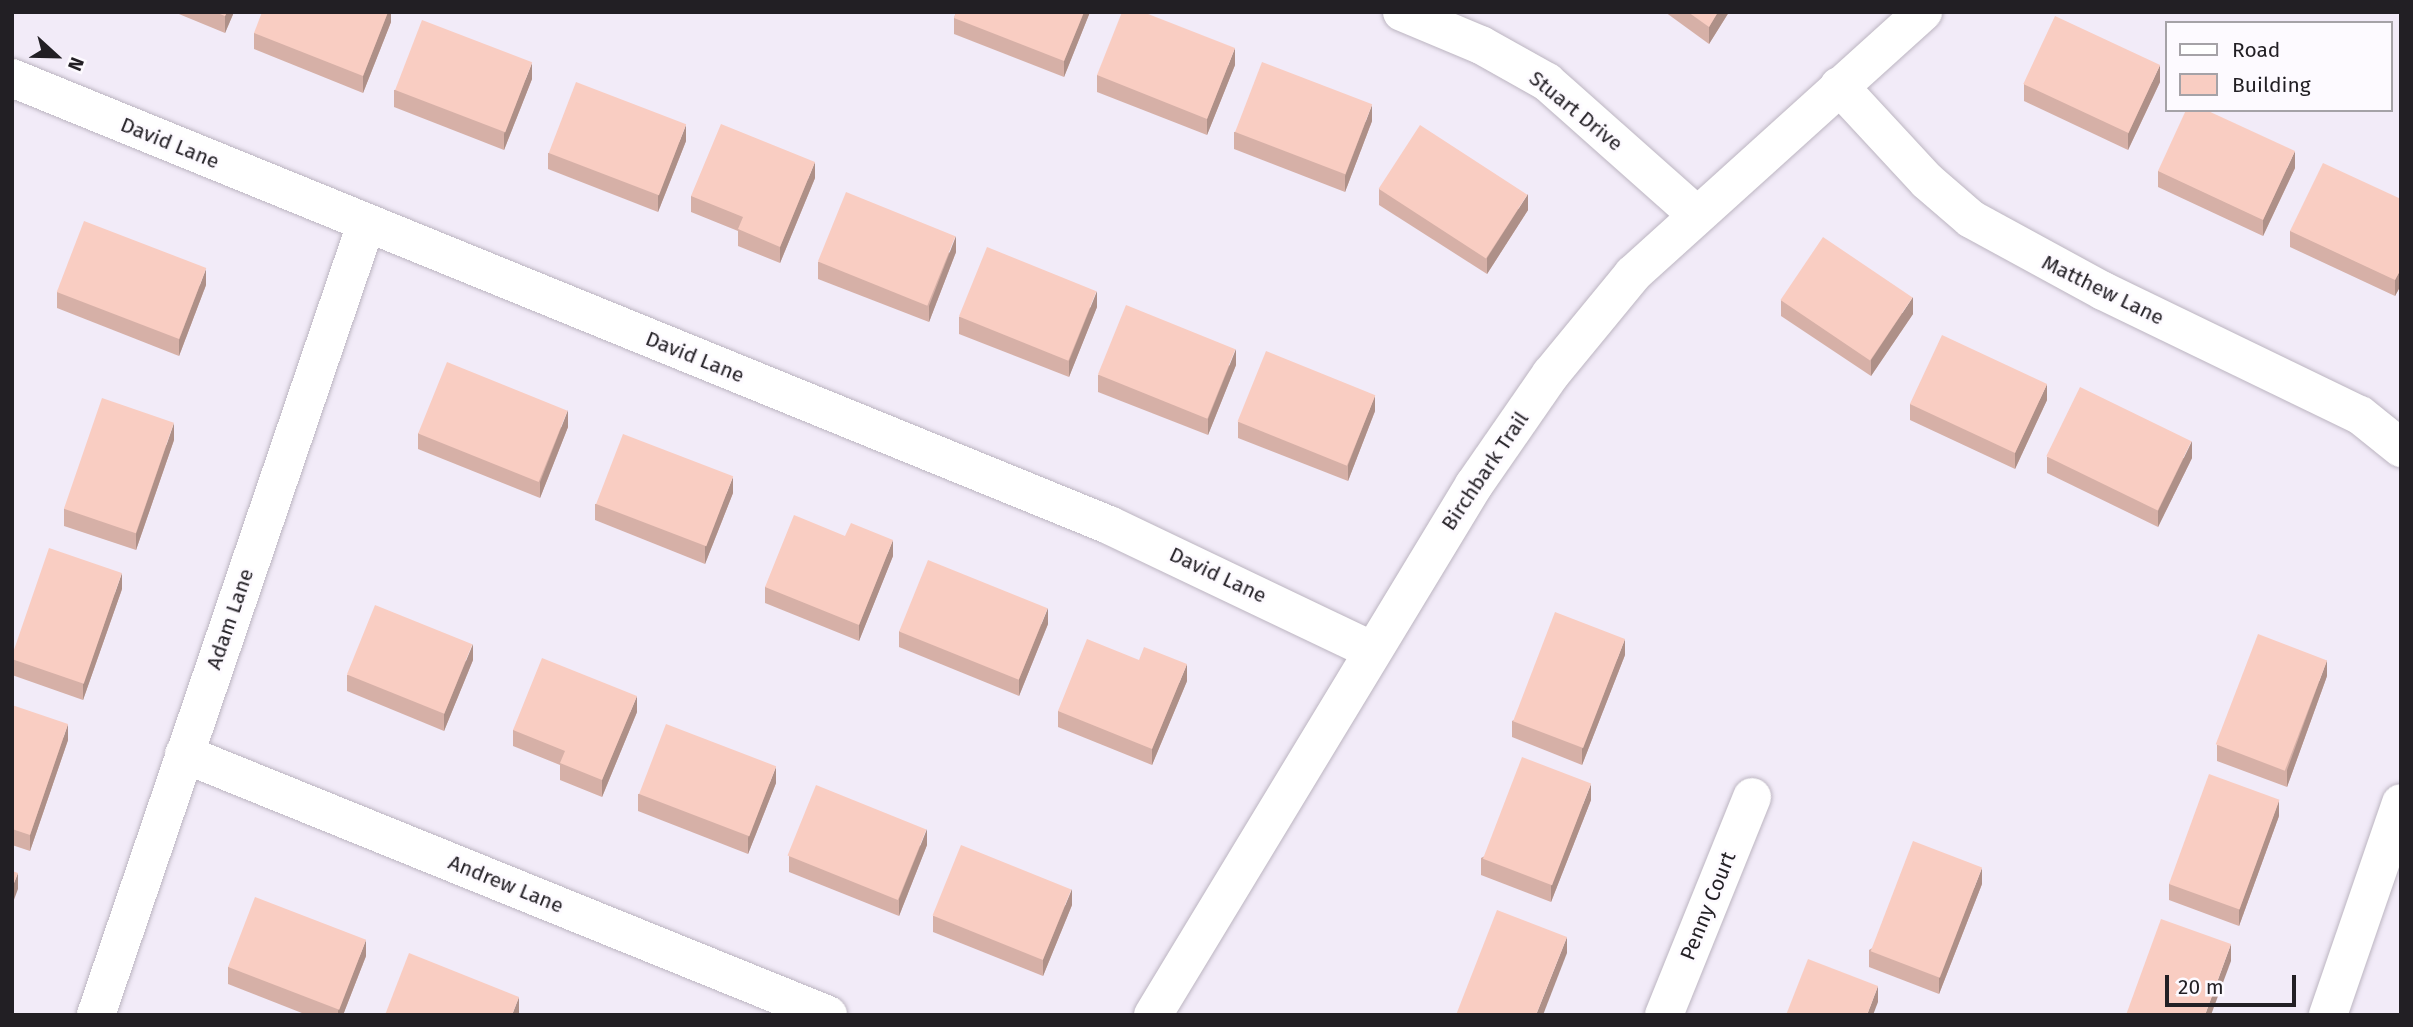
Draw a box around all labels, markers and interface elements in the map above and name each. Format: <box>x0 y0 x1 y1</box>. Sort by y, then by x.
north arrow <box>21 21 91 91</box>
legend <box>2164 21 2392 112</box>
text: Road <box>2232 37 2280 63</box>
text: N <box>63 54 89 74</box>
street label: Stuart Drive <box>1524 66 1628 156</box>
text: Building <box>2232 72 2311 98</box>
street label: David Lane <box>117 112 223 174</box>
street label: Matthew Lane <box>2038 250 2168 330</box>
street label: David Lane <box>642 326 748 388</box>
street label: Birchbark Trail <box>1436 407 1534 535</box>
street label: David Lane <box>1165 542 1271 608</box>
street label: Adam Lane <box>201 565 259 673</box>
street label: Penny Court <box>1675 848 1741 964</box>
street label: Andrew Lane <box>445 849 567 919</box>
scale bar <box>2168 960 2299 1004</box>
text: 20 m <box>2178 974 2224 1000</box>

